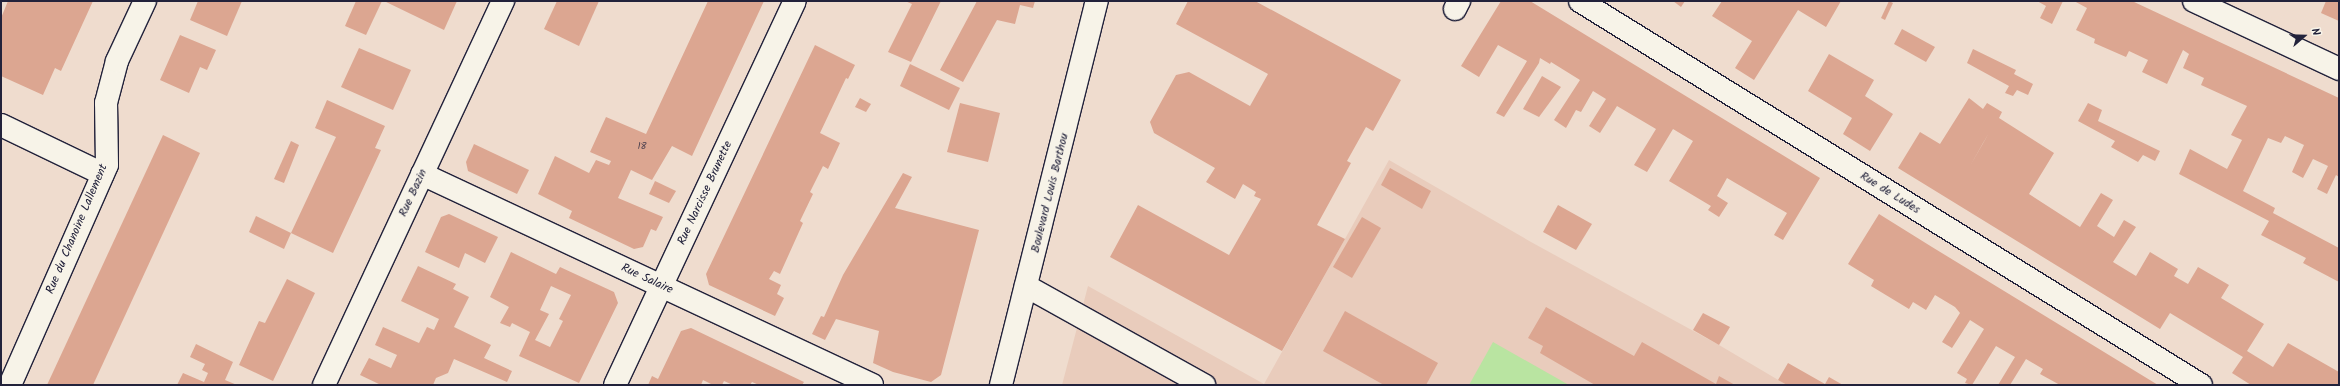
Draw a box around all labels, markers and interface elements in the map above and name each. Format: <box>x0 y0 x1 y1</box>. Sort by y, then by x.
north arrow <box>2284 16 2324 56</box>
text: N <box>2306 26 2325 38</box>
street label: Boulevard Louis Barthou <box>1028 132 1072 254</box>
street label: Rue Narcisse Brunette <box>675 139 735 247</box>
house number: 18 <box>637 141 647 153</box>
street label: Rue du Chanoine Lallement <box>43 162 111 296</box>
street label: Rue Bazin <box>396 167 430 219</box>
street label: Rue de Ludes <box>1857 169 1923 217</box>
street label: Rue Salaire <box>619 261 675 297</box>

